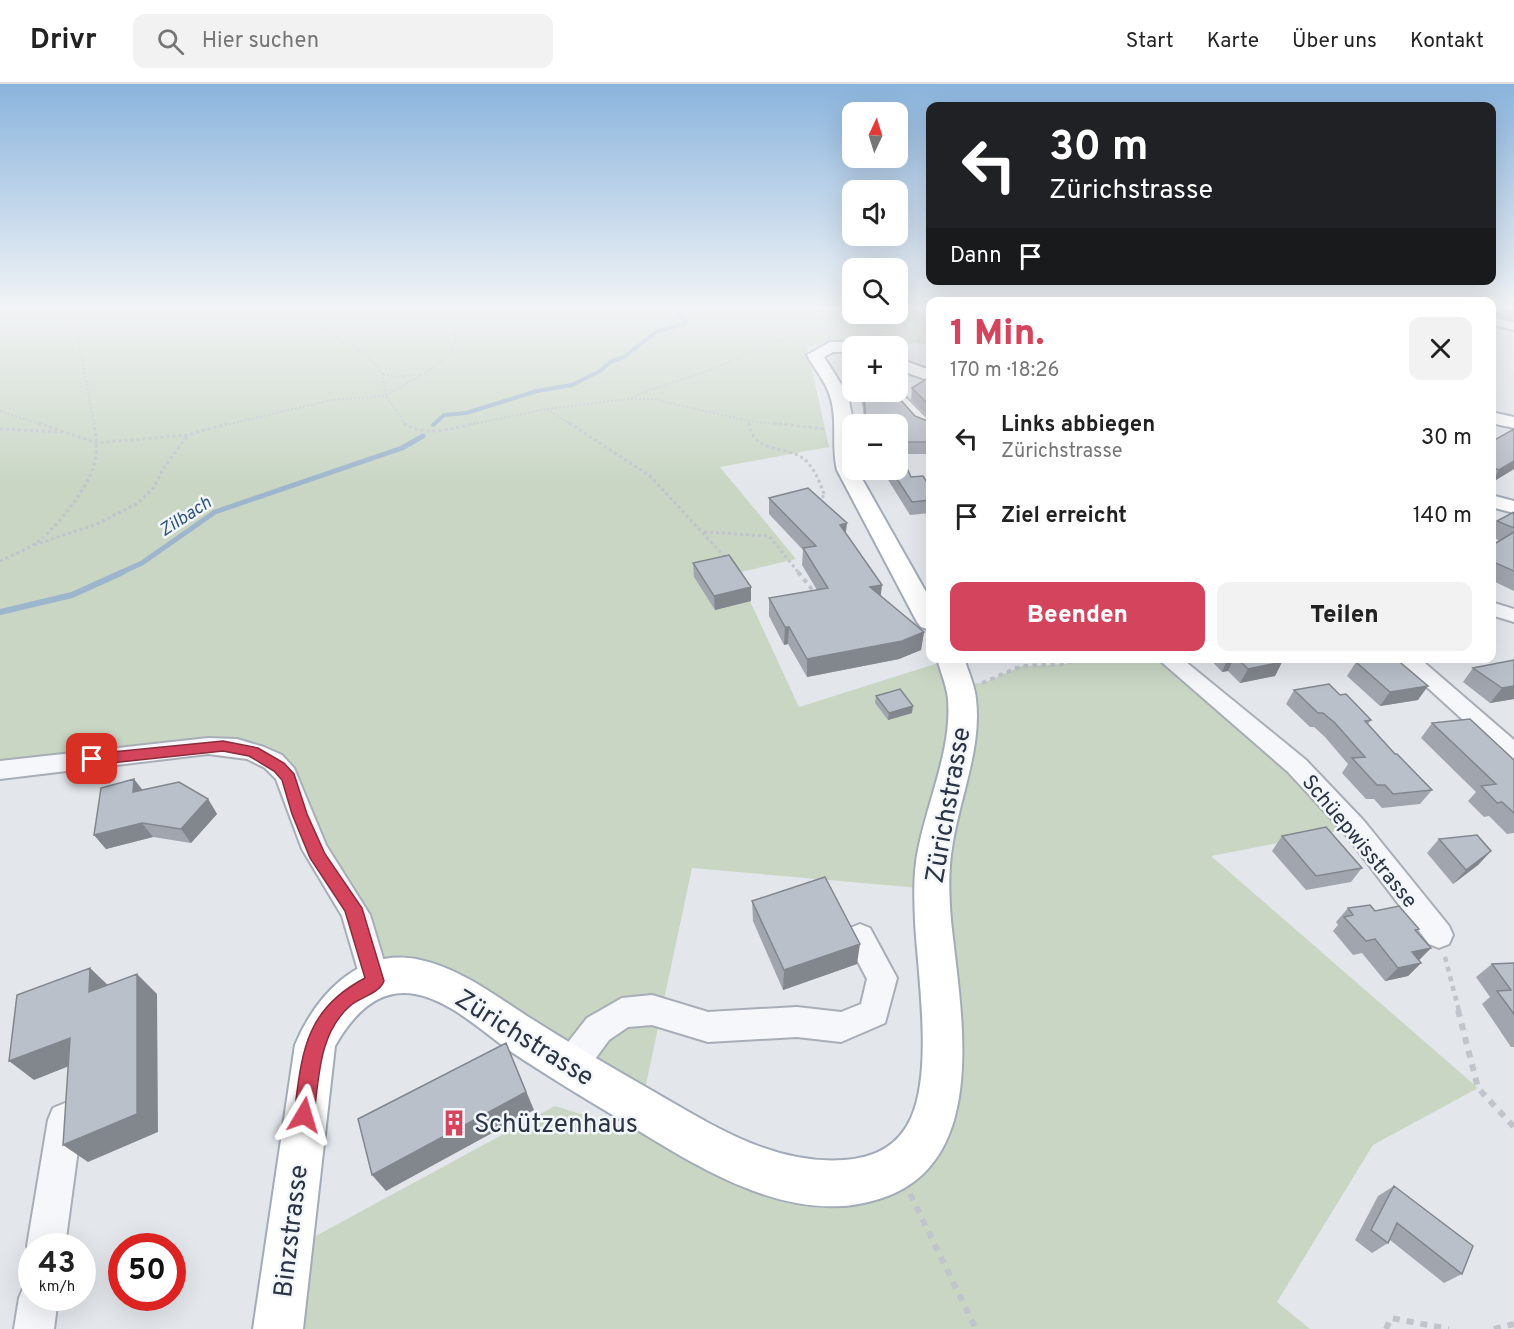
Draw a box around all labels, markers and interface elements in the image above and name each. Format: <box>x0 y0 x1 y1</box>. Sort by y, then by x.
search box <box>133 14 553 68</box>
text: Drivr <box>30 23 97 59</box>
icon: search <box>154 25 187 58</box>
text: Hier suchen <box>202 28 319 55</box>
text: Start <box>1126 28 1174 55</box>
text: Karte <box>1207 28 1259 55</box>
text: Über uns <box>1292 28 1377 55</box>
text: Kontakt <box>1410 28 1484 55</box>
north arrow <box>842 102 908 168</box>
map controls <box>842 102 908 480</box>
text: 30 m <box>1049 122 1148 175</box>
icon: left <box>950 126 1028 204</box>
text: Zürichstrasse <box>1049 174 1213 208</box>
button: sound <box>842 180 908 246</box>
icon: arrive <box>1014 240 1047 273</box>
text: Dann <box>950 243 1002 270</box>
button: search <box>842 258 908 324</box>
text: 1 Min. <box>950 312 1045 358</box>
button: close <box>1409 317 1472 380</box>
button: + <box>842 336 908 402</box>
text: 170 m · 18:26 <box>950 358 1059 384</box>
text: Links abbiegen <box>1001 412 1155 439</box>
button: − <box>842 414 908 480</box>
icon: left <box>950 422 983 455</box>
text: 30 m <box>1421 425 1472 452</box>
text: Zürichstrasse <box>1001 439 1122 465</box>
water label: Zilbach <box>155 492 216 543</box>
icon: arrive <box>950 500 983 533</box>
text: Ziel erreicht <box>1001 503 1127 530</box>
text: 140 m <box>1413 503 1472 530</box>
button: Beenden <box>950 582 1205 651</box>
button: Teilen <box>1217 582 1472 651</box>
street label: Zürichstrasse <box>920 725 979 886</box>
pin <box>66 733 117 784</box>
icon: arrive <box>75 742 108 775</box>
street label: Schüepwisstrasse <box>1295 770 1423 914</box>
street label: Zürichstrasse <box>448 983 599 1095</box>
position arrow <box>272 1083 336 1147</box>
building icon: Schützenhaus <box>439 1108 469 1138</box>
place label: Schützenhaus <box>474 1109 638 1142</box>
street label: Binzstrasse <box>268 1163 317 1299</box>
speed limit sign: 50 <box>108 1233 186 1311</box>
text: 43 <box>38 1246 76 1283</box>
text: km/h <box>39 1278 75 1297</box>

